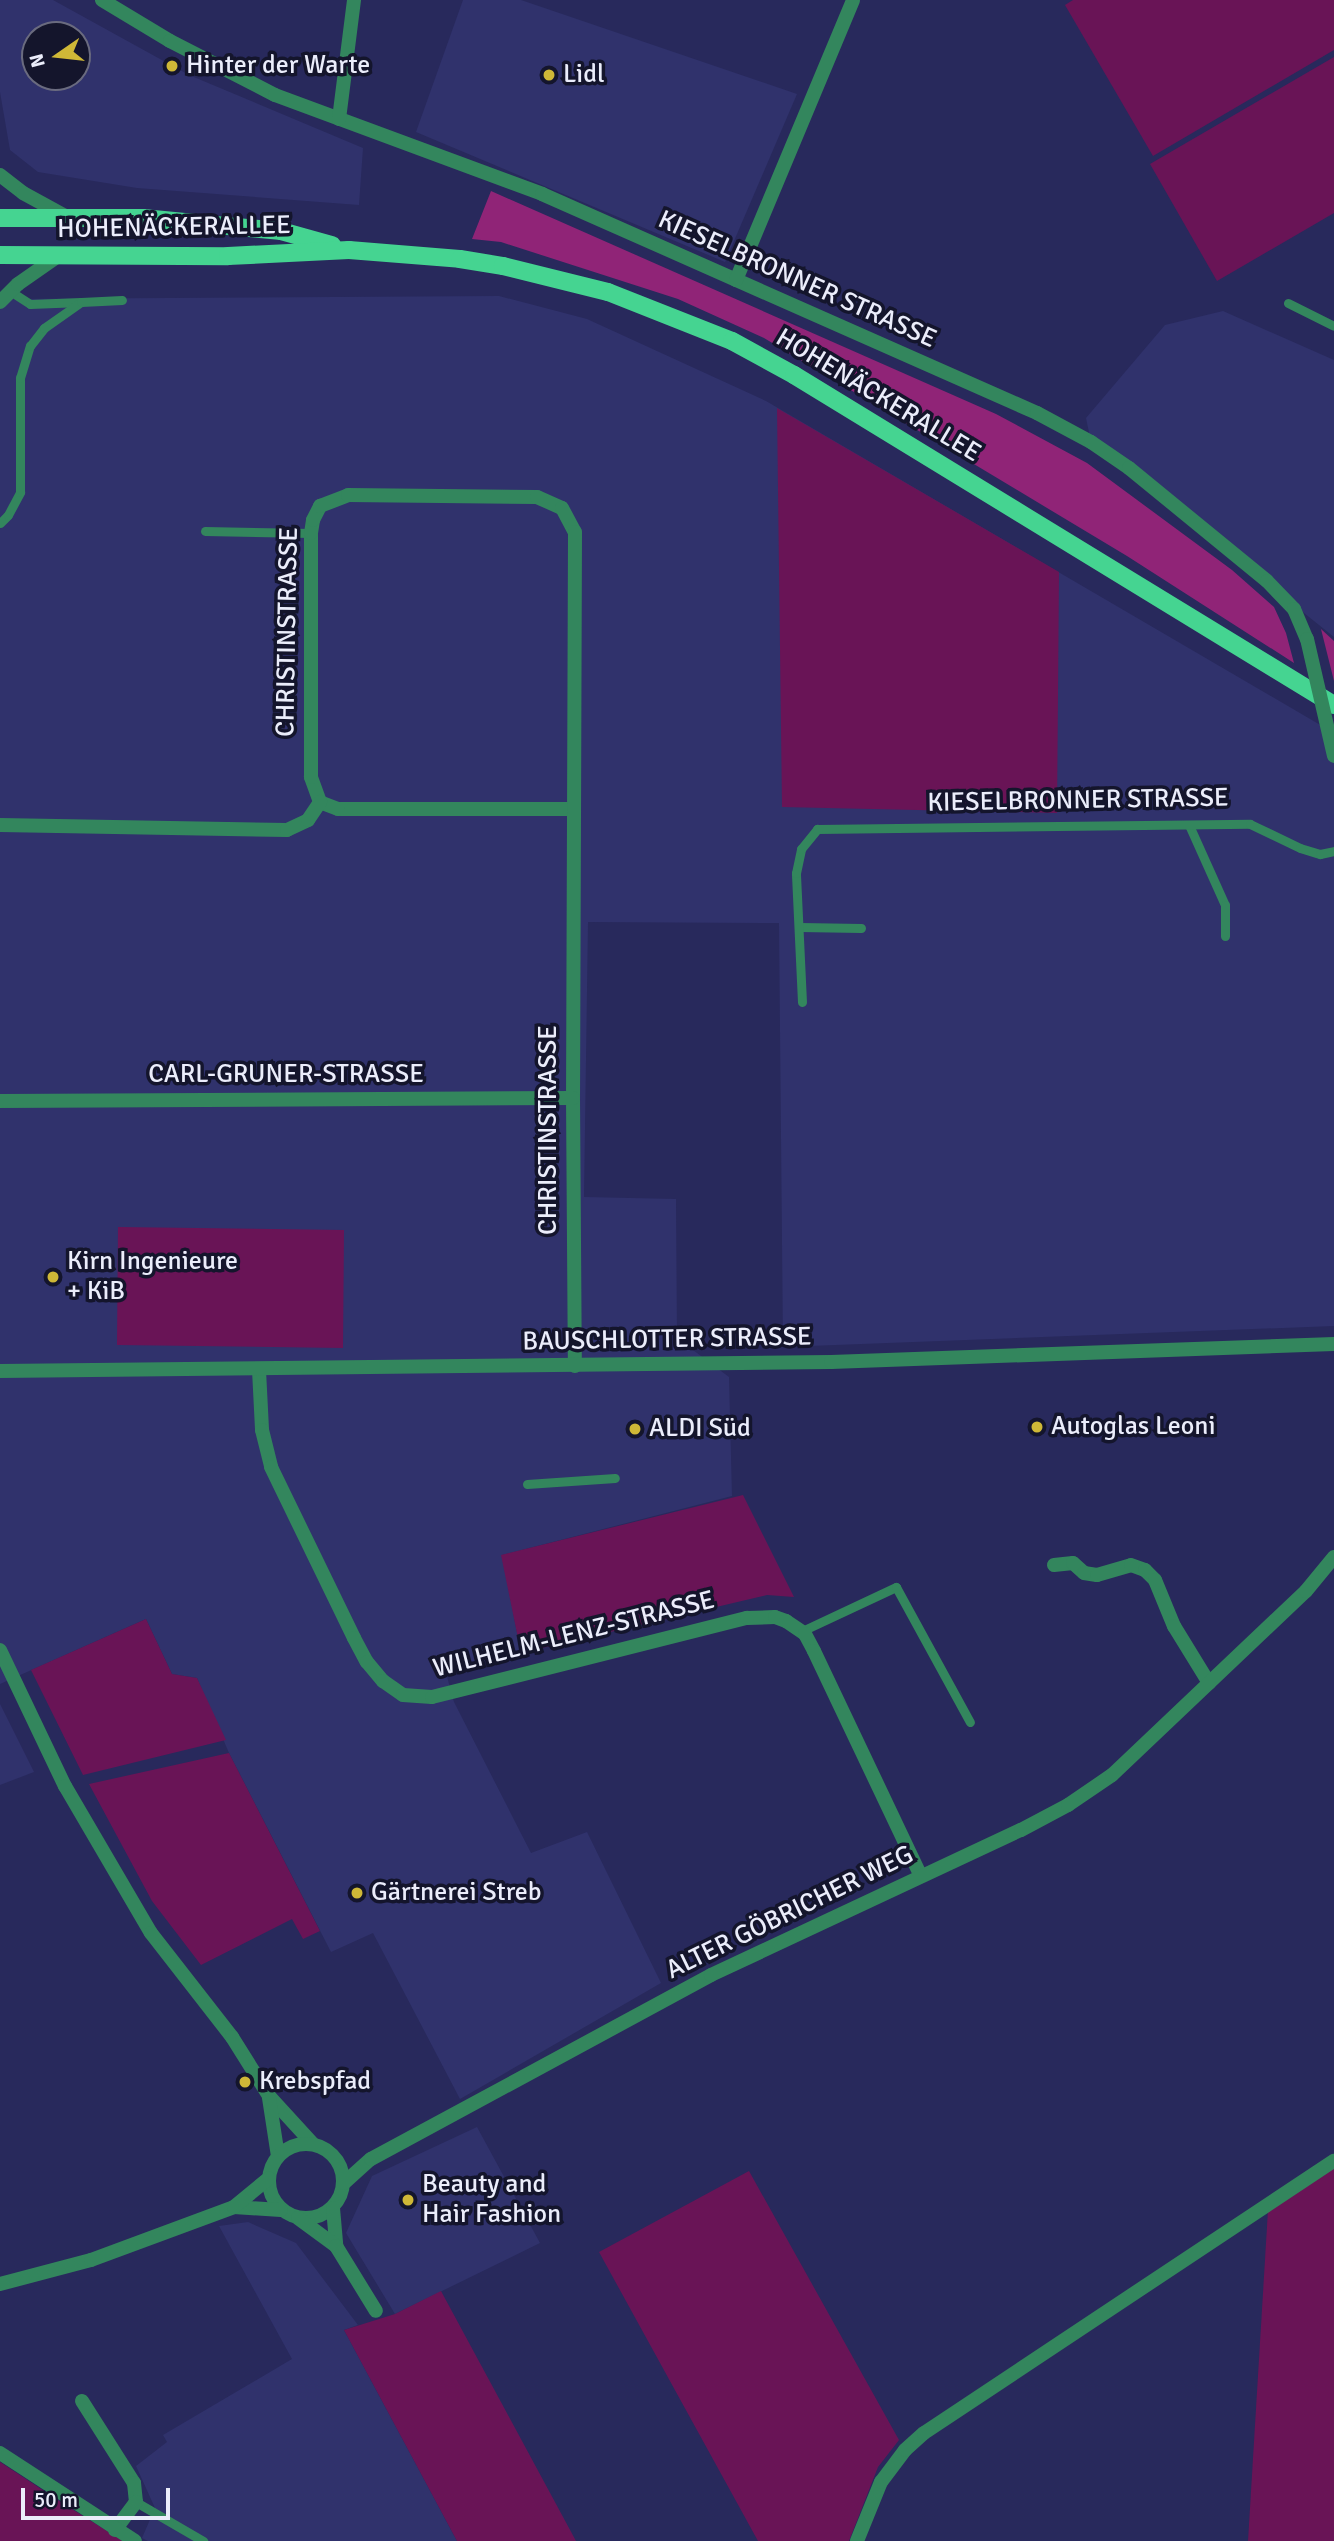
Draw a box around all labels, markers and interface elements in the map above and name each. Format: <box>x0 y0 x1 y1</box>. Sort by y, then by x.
north arrow <box>21 21 91 91</box>
place label: Hinter der Warte <box>186 50 370 82</box>
text: N <box>24 51 51 70</box>
marker: Hinter der Warte <box>164 58 180 74</box>
place label: Lidl <box>563 59 605 91</box>
marker: Lidl <box>541 67 557 83</box>
street label: KIESELBRONNER STRASSE <box>653 204 941 356</box>
street label: HOHENÄCKERALLEE <box>57 210 291 246</box>
street label: HOHENÄCKERALLEE <box>770 322 986 470</box>
street label: CHRISTINSTRASSE <box>271 527 305 737</box>
street label: KIESELBRONNER STRASSE <box>927 783 1229 819</box>
street label: CHRISTINSTRASSE <box>533 1025 565 1235</box>
street label: CARL-GRUNER-STRASSE <box>148 1059 424 1091</box>
place label: Kirn Ingenieure + KiB <box>67 1246 238 1308</box>
marker: Kirn Ingenieure + KiB <box>45 1269 61 1285</box>
street label: BAUSCHLOTTER STRASSE <box>522 1322 812 1358</box>
place label: Autoglas Leoni <box>1051 1411 1216 1443</box>
place label: ALDI Süd <box>649 1413 751 1445</box>
marker: Autoglas Leoni <box>1029 1419 1045 1435</box>
marker: ALDI Süd <box>627 1421 643 1437</box>
street label: WILHELM-LENZ-STRASSE <box>430 1585 718 1685</box>
street label: ALTER GÖBRICHER WEG <box>661 1840 919 1986</box>
place label: Gärtnerei Streb <box>371 1877 541 1909</box>
marker: Gärtnerei Streb <box>349 1885 365 1901</box>
place label: Krebspfad <box>259 2066 371 2098</box>
marker: Krebspfad <box>237 2074 253 2090</box>
place label: Beauty and Hair Fashion <box>422 2169 561 2230</box>
marker: Beauty and Hair Fashion <box>400 2192 416 2208</box>
scale bar <box>24 2474 173 2518</box>
text: 50 m <box>34 2487 78 2513</box>

